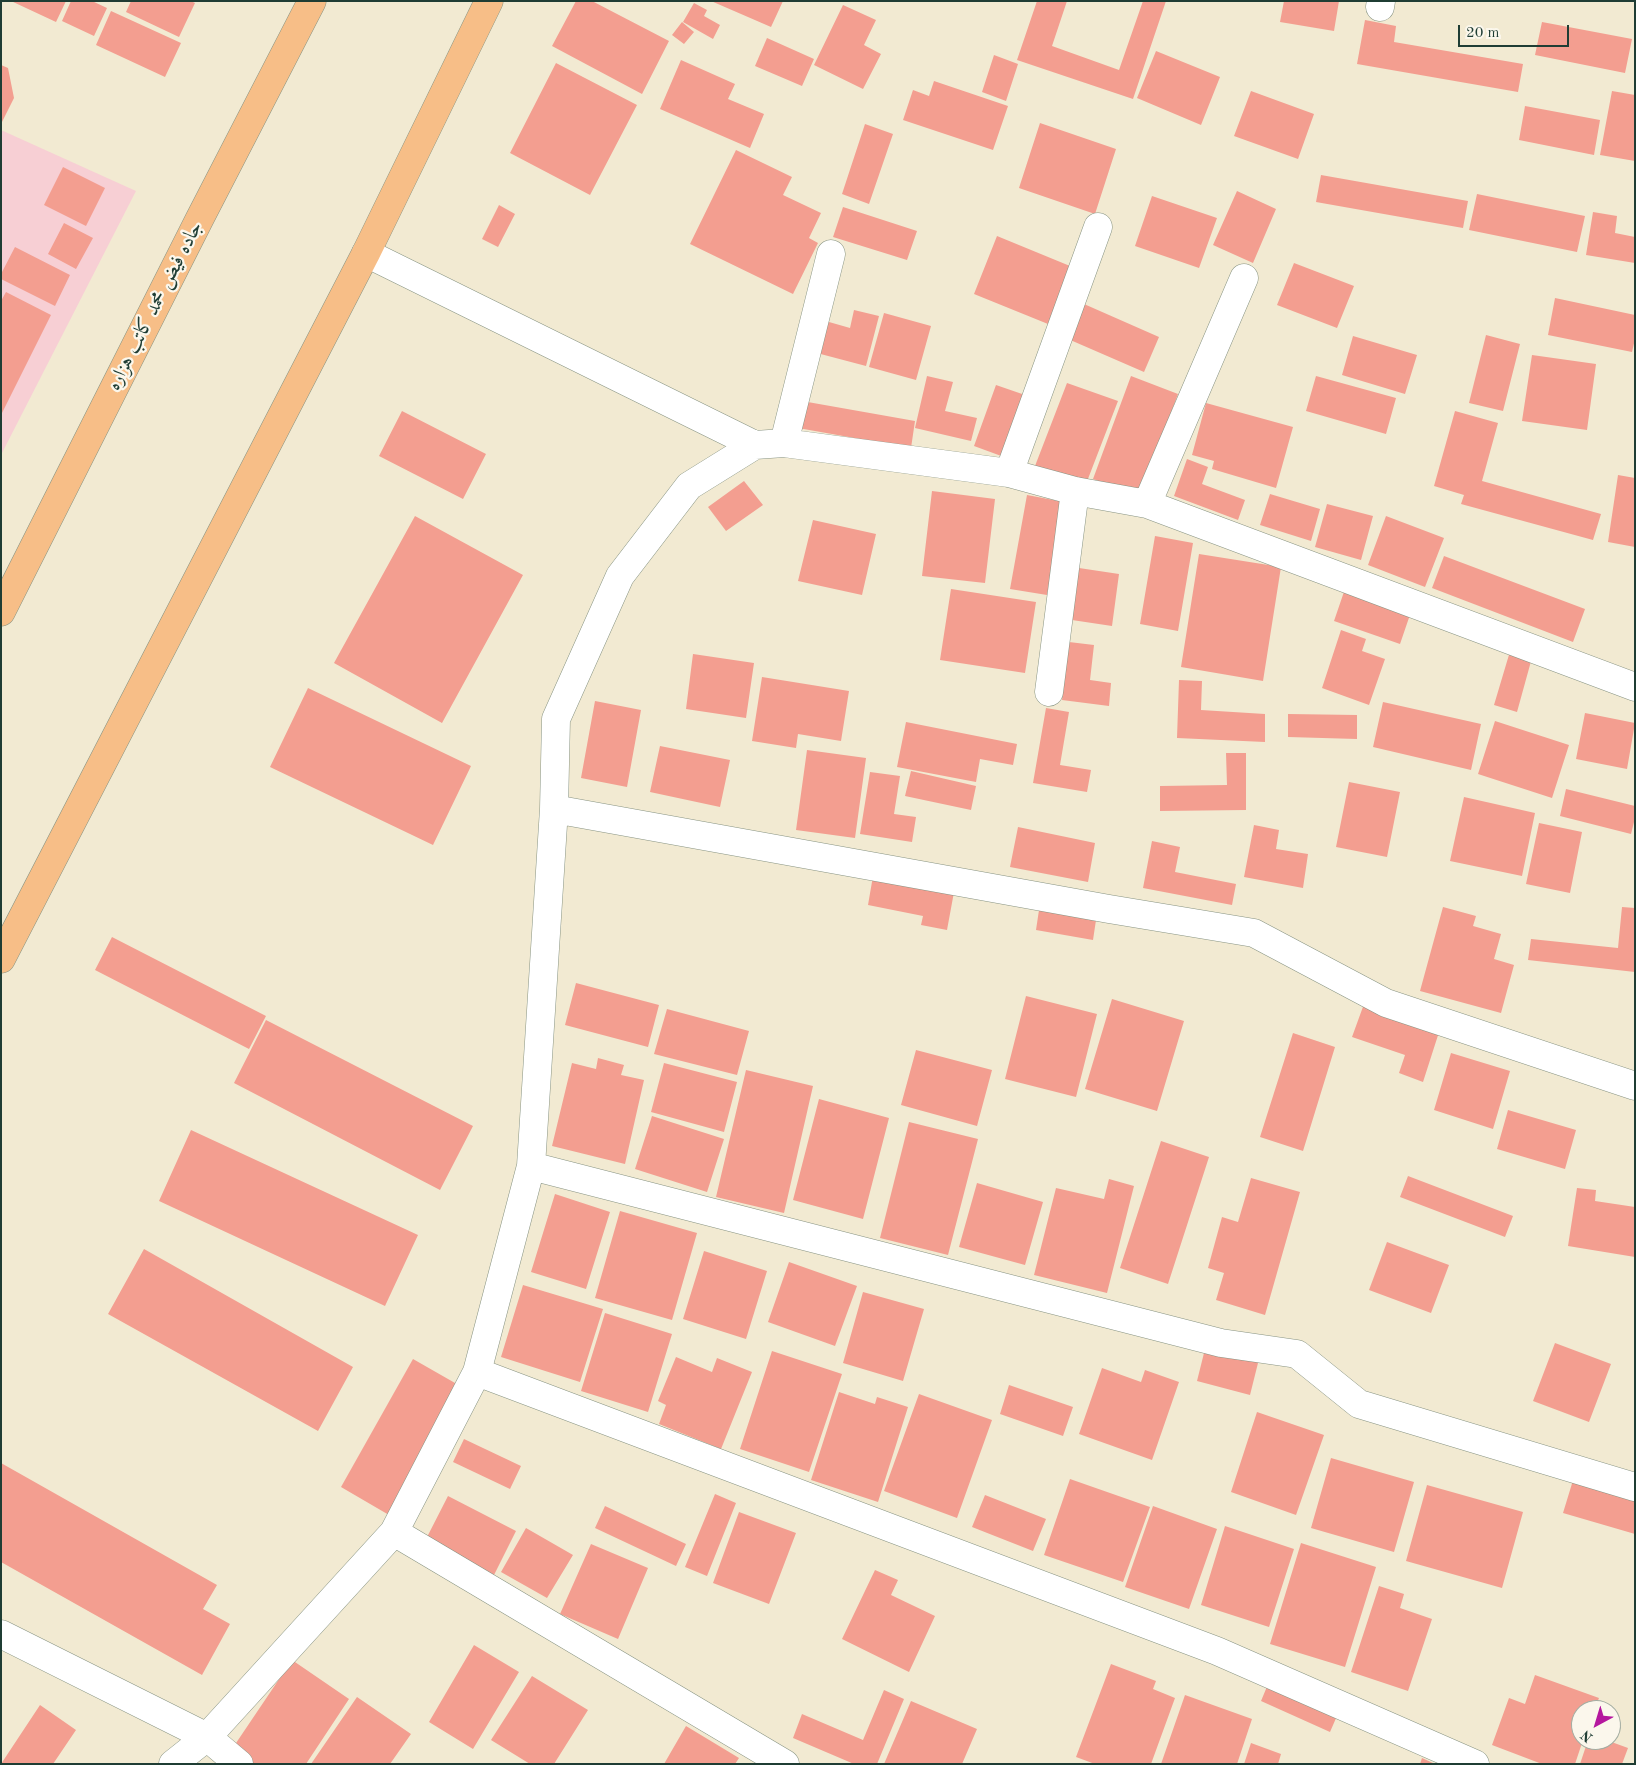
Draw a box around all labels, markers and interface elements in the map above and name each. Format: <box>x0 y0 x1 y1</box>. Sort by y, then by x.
scale bar <box>1461 15 1572 47</box>
text: 20 m <box>1466 26 1500 41</box>
street label: جاده فیض محمد کاتب هزاره <box>102 217 208 395</box>
north arrow <box>1571 1700 1621 1750</box>
text: N <box>1579 1727 1596 1745</box>

